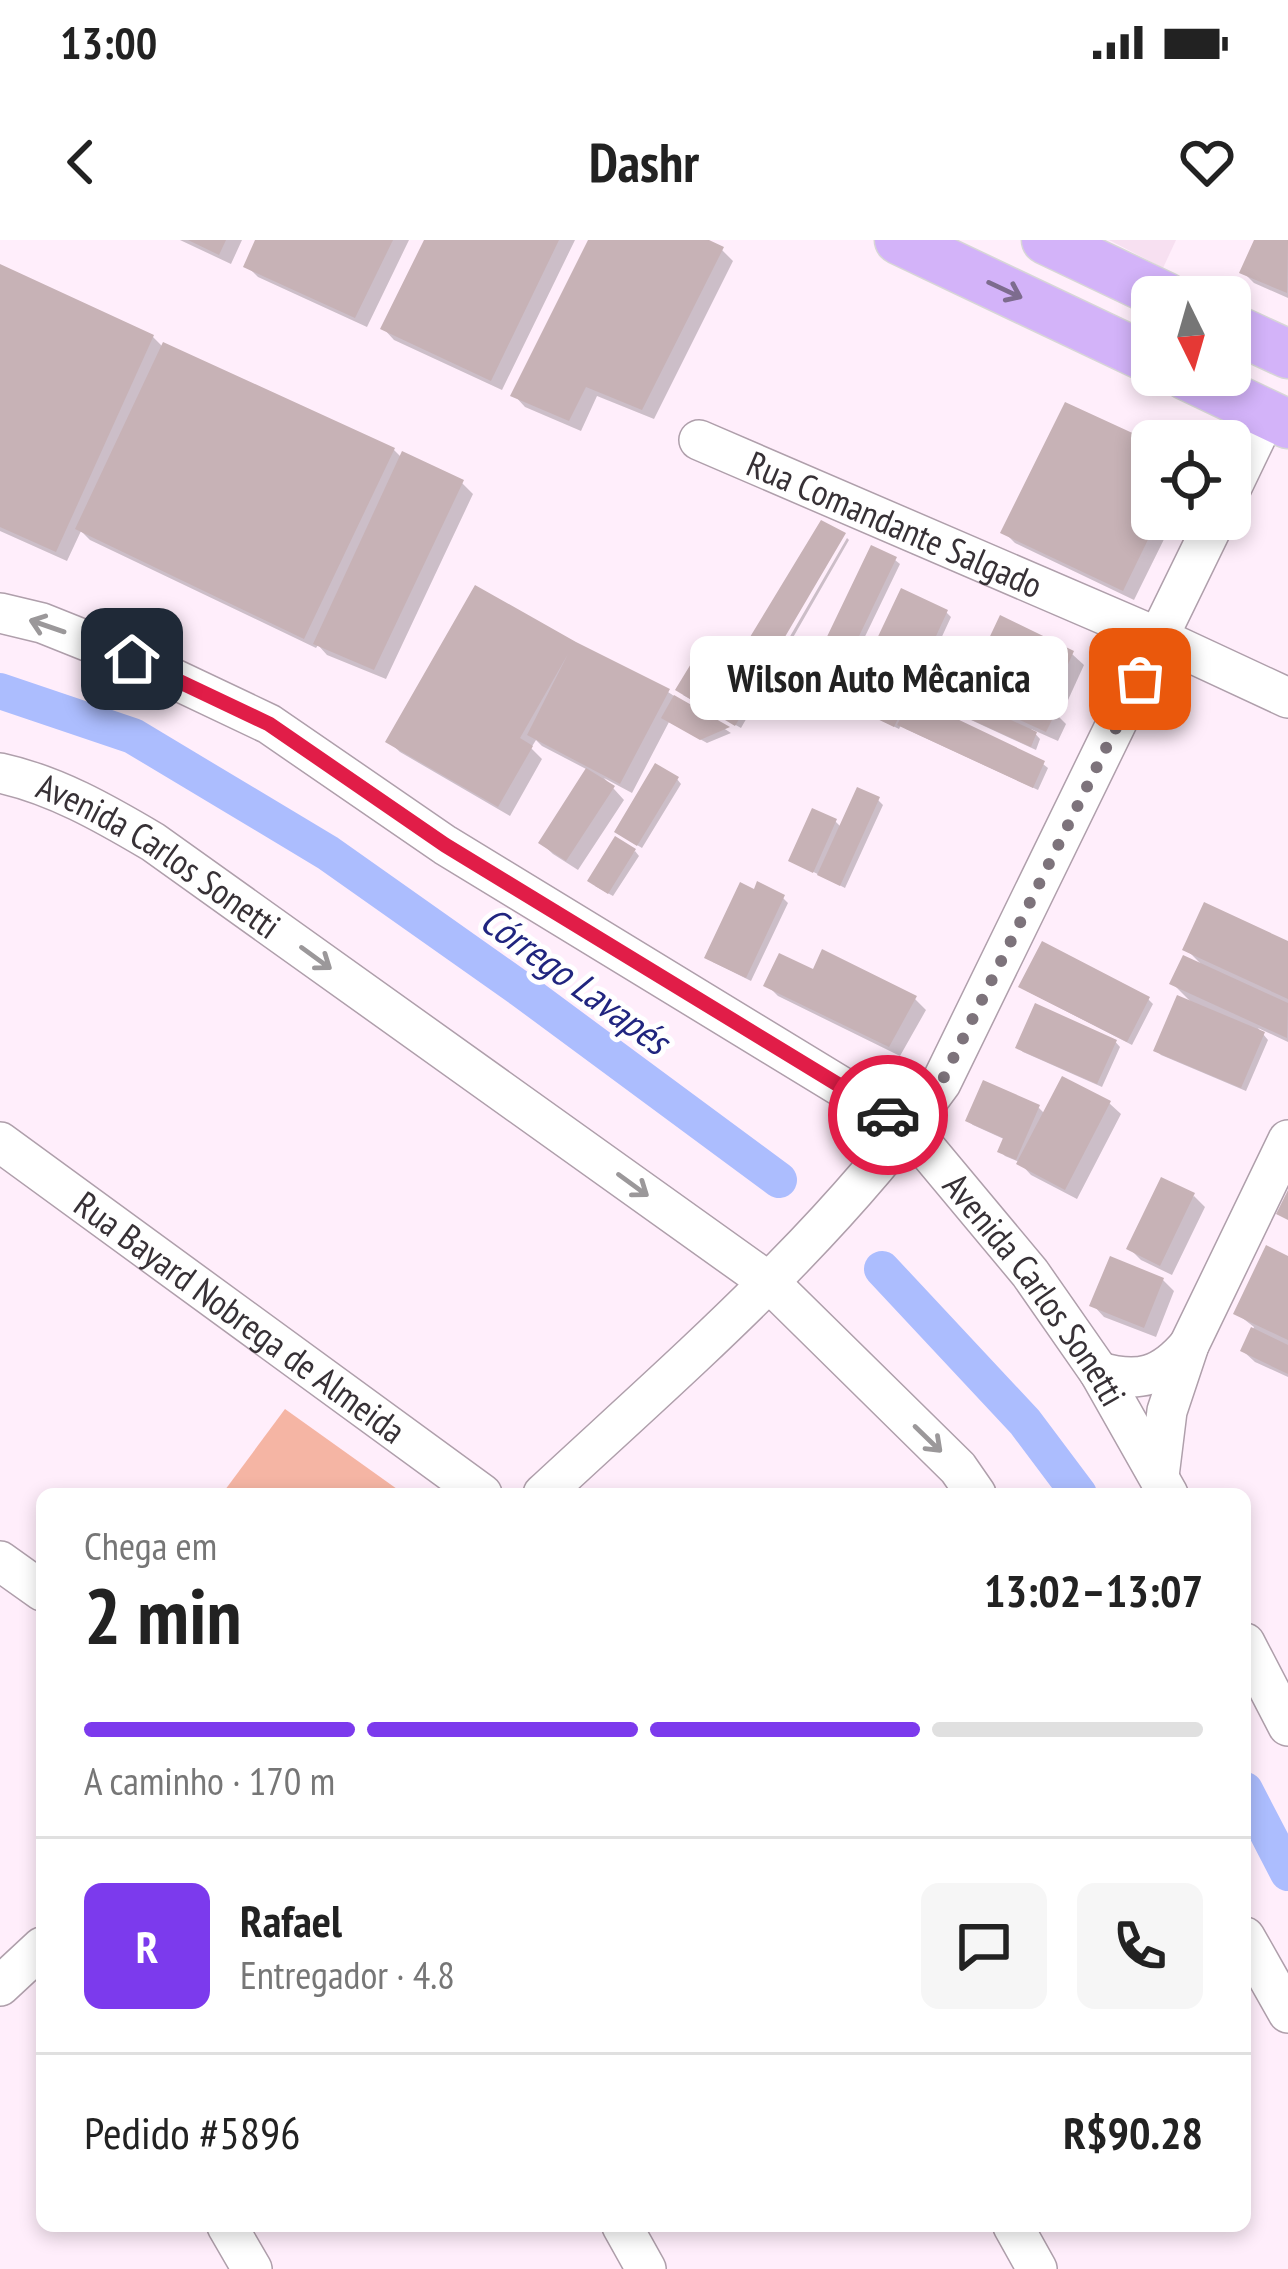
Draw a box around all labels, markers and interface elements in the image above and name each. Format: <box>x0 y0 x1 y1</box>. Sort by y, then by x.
text: 13:00 <box>60 13 157 71</box>
text: Dashr <box>589 127 699 197</box>
icon: back <box>48 129 114 195</box>
icon: heart <box>1174 129 1240 195</box>
north arrow <box>1131 276 1251 396</box>
map controls <box>1131 276 1251 540</box>
one-way arrow <box>986 280 1022 302</box>
button: locate <box>1131 420 1251 540</box>
street label: Rua Comandante Salgado <box>740 440 1050 608</box>
pin <box>81 608 183 710</box>
one-way arrow <box>29 614 67 636</box>
icon: home <box>99 626 165 692</box>
pin <box>1089 628 1191 730</box>
callout: Wilson Auto Mêcanica <box>690 637 1068 721</box>
icon: bag <box>1107 646 1173 712</box>
text: Wilson Auto Mêcanica <box>727 652 1031 703</box>
street label: Avenida Carlos Sonetti <box>30 762 290 949</box>
water label: Córrego Lavapés <box>471 894 683 1067</box>
one-way arrow <box>299 945 332 971</box>
courier <box>828 1055 948 1175</box>
icon: car <box>855 1082 921 1148</box>
street label: Avenida Carlos Sonetti <box>933 1163 1137 1414</box>
one-way arrow <box>616 1172 649 1198</box>
street label: Rua Bayard Nobrega de Almeida <box>65 1180 415 1453</box>
one-way arrow <box>913 1424 942 1452</box>
text: Chega em <box>84 1520 217 1571</box>
text: 13:02–13:07 <box>984 1561 1203 1619</box>
text: 2 min <box>84 1565 242 1666</box>
text: A caminho · 170 m <box>84 1755 335 1806</box>
button: chat <box>921 1883 1047 2009</box>
button: phone <box>1077 1883 1203 2009</box>
text: Rafael <box>240 1891 342 1949</box>
text: R <box>136 1917 158 1975</box>
text: Entregador · 4.8 <box>240 1949 455 2000</box>
text: Pedido #5896 <box>84 2103 301 2161</box>
text: R$90.28 <box>1063 2103 1203 2161</box>

